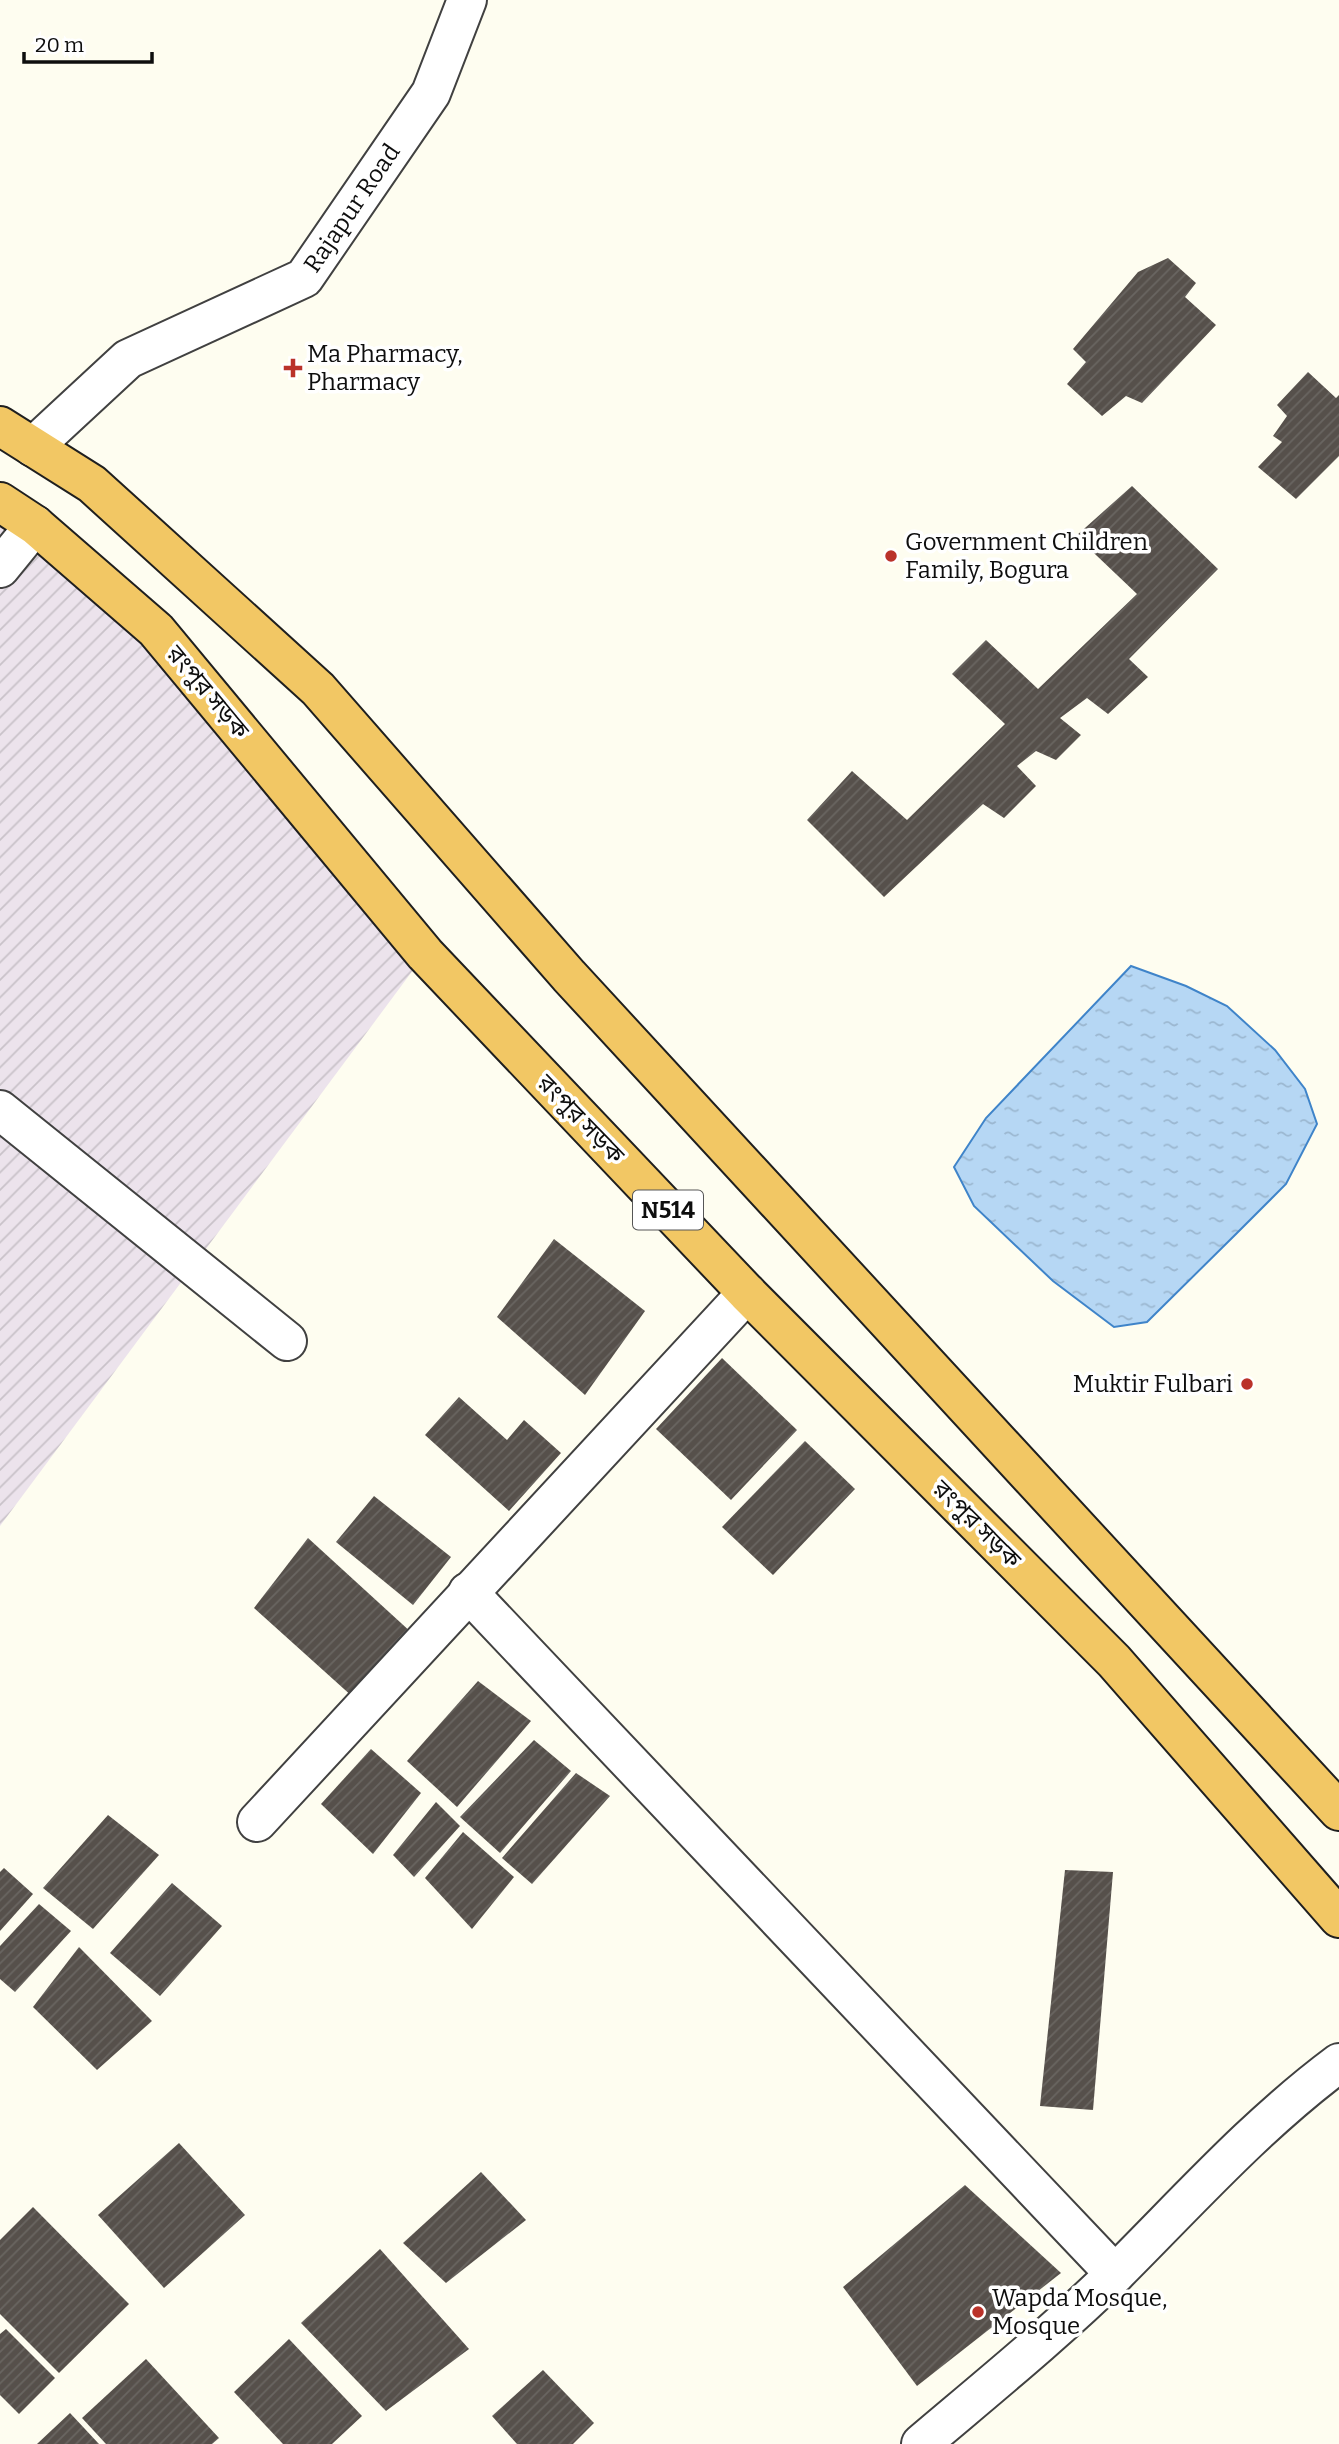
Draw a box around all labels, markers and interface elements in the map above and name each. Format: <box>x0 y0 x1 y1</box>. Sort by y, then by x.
scale bar <box>24 21 152 65</box>
text: 20 m <box>35 32 84 58</box>
street label: Rajapur Road <box>298 139 406 278</box>
place label: Ma Pharmacy, Pharmacy <box>307 340 463 396</box>
marker: Ma Pharmacy, Pharmacy <box>285 360 301 376</box>
place label: Government Children Family, Bogura <box>905 528 1148 584</box>
marker: Government Children Family, Bogura <box>883 548 899 564</box>
street label: রংপুর সড়ক <box>160 639 255 745</box>
street label: রংপুর সড়ক <box>531 1068 631 1170</box>
road number: N514 <box>633 1190 703 1230</box>
place label: Muktir Fulbari <box>1073 1370 1233 1398</box>
marker: Muktir Fulbari <box>1239 1376 1255 1392</box>
street label: রংপুর সড়ক <box>927 1474 1027 1574</box>
place label: Wapda Mosque, Mosque <box>992 2284 1167 2340</box>
marker: Wapda Mosque, Mosque <box>970 2304 986 2320</box>

